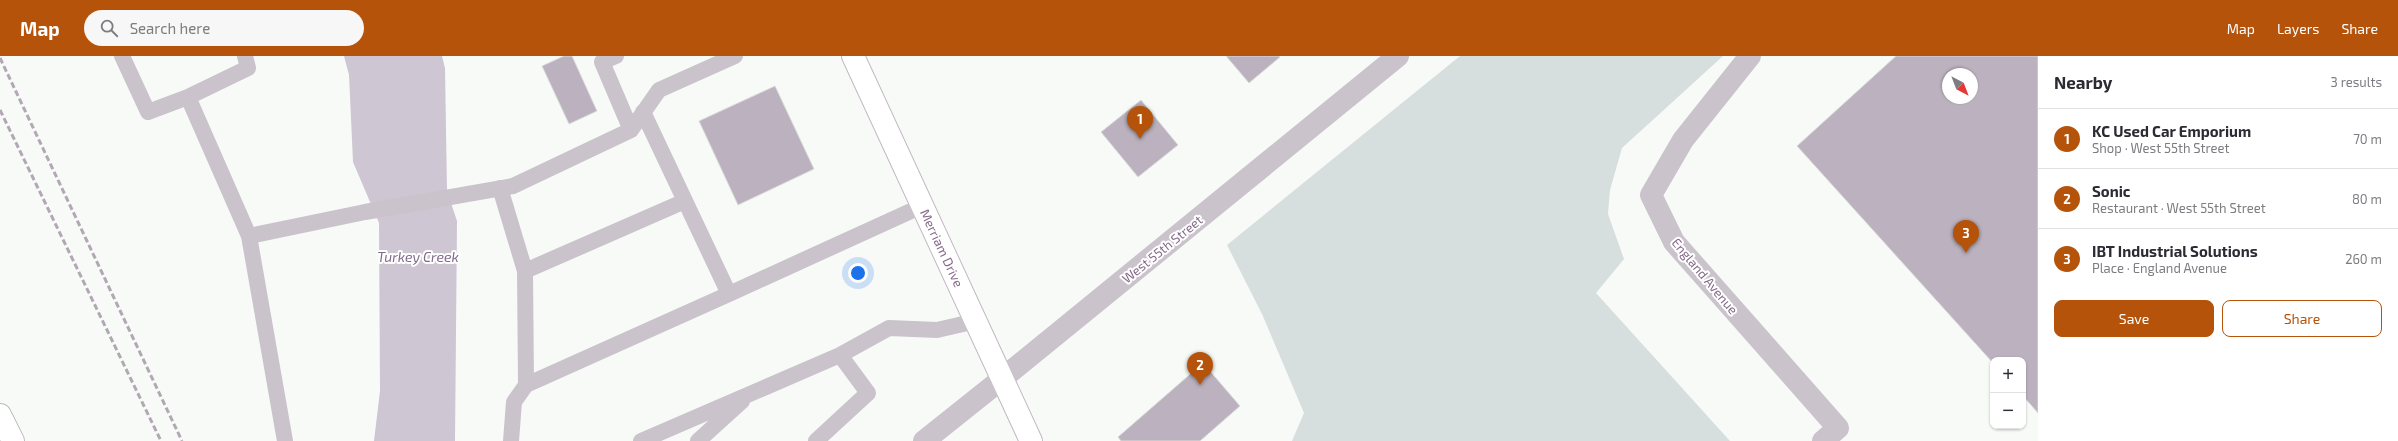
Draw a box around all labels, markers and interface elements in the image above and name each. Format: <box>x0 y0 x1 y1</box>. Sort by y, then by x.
search box <box>84 10 364 46</box>
text: Map <box>20 17 60 40</box>
icon: search <box>98 17 120 39</box>
text: Search here <box>130 19 210 37</box>
text: Map <box>2227 20 2255 37</box>
text: Layers <box>2277 20 2319 37</box>
text: Share <box>2341 20 2378 37</box>
north arrow <box>1942 68 1978 104</box>
text: Nearby <box>2054 72 2112 92</box>
text: 3 results <box>2331 74 2382 90</box>
pin: 1 <box>1127 106 1153 139</box>
text: KC Used Car Emporium <box>2092 122 2251 140</box>
text: 1 <box>2064 131 2070 147</box>
text: 70 m <box>2353 131 2382 147</box>
text: Shop · West 55th Street <box>2092 140 2229 156</box>
text: Sonic <box>2092 182 2130 200</box>
text: 2 <box>2063 191 2071 207</box>
text: 80 m <box>2352 191 2382 207</box>
text: Restaurant · West 55th Street <box>2092 200 2266 216</box>
street label: Merriam Drive <box>917 206 967 290</box>
street label: West 55th Street <box>1118 212 1206 286</box>
pin: 3 <box>1953 220 1979 253</box>
street label: England Avenue <box>1669 235 1741 317</box>
text: IBT Industrial Solutions <box>2092 242 2258 260</box>
water label: Turkey Creek <box>377 248 459 265</box>
text: 3 <box>2063 251 2071 267</box>
text: 260 m <box>2345 251 2382 267</box>
text: Place · England Avenue <box>2092 260 2227 276</box>
your location <box>848 263 868 283</box>
button: Save <box>2054 300 2214 337</box>
button: Share <box>2222 300 2382 337</box>
pin: 2 <box>1187 352 1213 385</box>
map controls <box>1990 357 2026 429</box>
button: + <box>1990 357 2026 393</box>
button: − <box>1990 393 2026 429</box>

